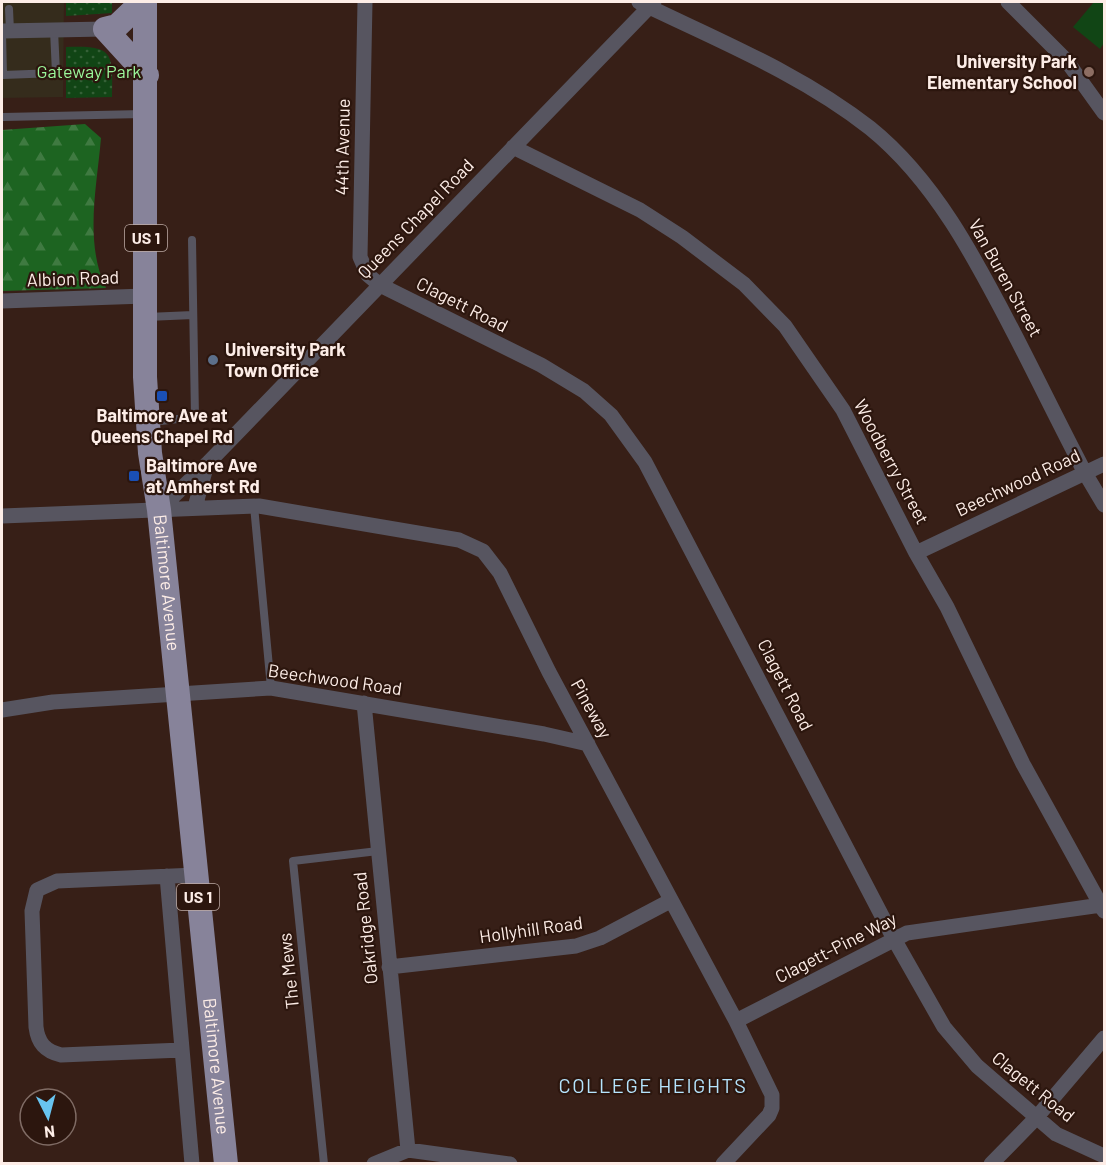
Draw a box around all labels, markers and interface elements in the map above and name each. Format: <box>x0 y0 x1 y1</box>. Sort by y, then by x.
place label: University Park Elementary School <box>927 50 1077 93</box>
park label: Gateway Park <box>37 60 141 82</box>
marker: University Park Elementary School <box>1082 65 1096 79</box>
street label: 44th Avenue <box>330 98 354 196</box>
street label: Queens Chapel Road <box>353 154 478 283</box>
street label: Van Buren Street <box>964 215 1047 340</box>
road number: US 1 <box>125 225 167 251</box>
street label: Albion Road <box>26 265 120 291</box>
street label: Clagett Road <box>413 272 512 337</box>
place label: University Park Town Office <box>225 338 346 381</box>
marker: University Park Town Office <box>206 353 220 367</box>
marker: Baltimore Ave at Queens Chapel Rd <box>155 389 169 403</box>
street label: Woodberry Street <box>850 395 934 528</box>
place label: Baltimore Ave at Queens Chapel Rd <box>91 404 233 447</box>
street label: Beechwood Road <box>952 444 1083 521</box>
place label: Baltimore Ave at Amherst Rd <box>146 454 260 497</box>
marker: Baltimore Ave at Amherst Rd <box>127 469 141 483</box>
street label: Baltimore Avenue <box>150 513 185 652</box>
street label: Clagett Road <box>753 635 818 734</box>
street label: Beechwood Road <box>267 659 403 699</box>
street label: Pineway <box>567 675 617 742</box>
street label: Oakridge Road <box>348 871 382 985</box>
road number: US 1 <box>177 884 219 910</box>
street label: Clagett-Pine Way <box>771 907 900 987</box>
street label: Hollyhill Road <box>478 911 584 947</box>
street label: The Mews <box>273 932 303 1010</box>
street label: Baltimore Avenue <box>199 997 235 1135</box>
street label: Clagett Road <box>988 1046 1079 1126</box>
district label: COLLEGE HEIGHTS <box>559 1073 747 1097</box>
north arrow <box>18 1087 78 1147</box>
text: N <box>43 1122 56 1142</box>

